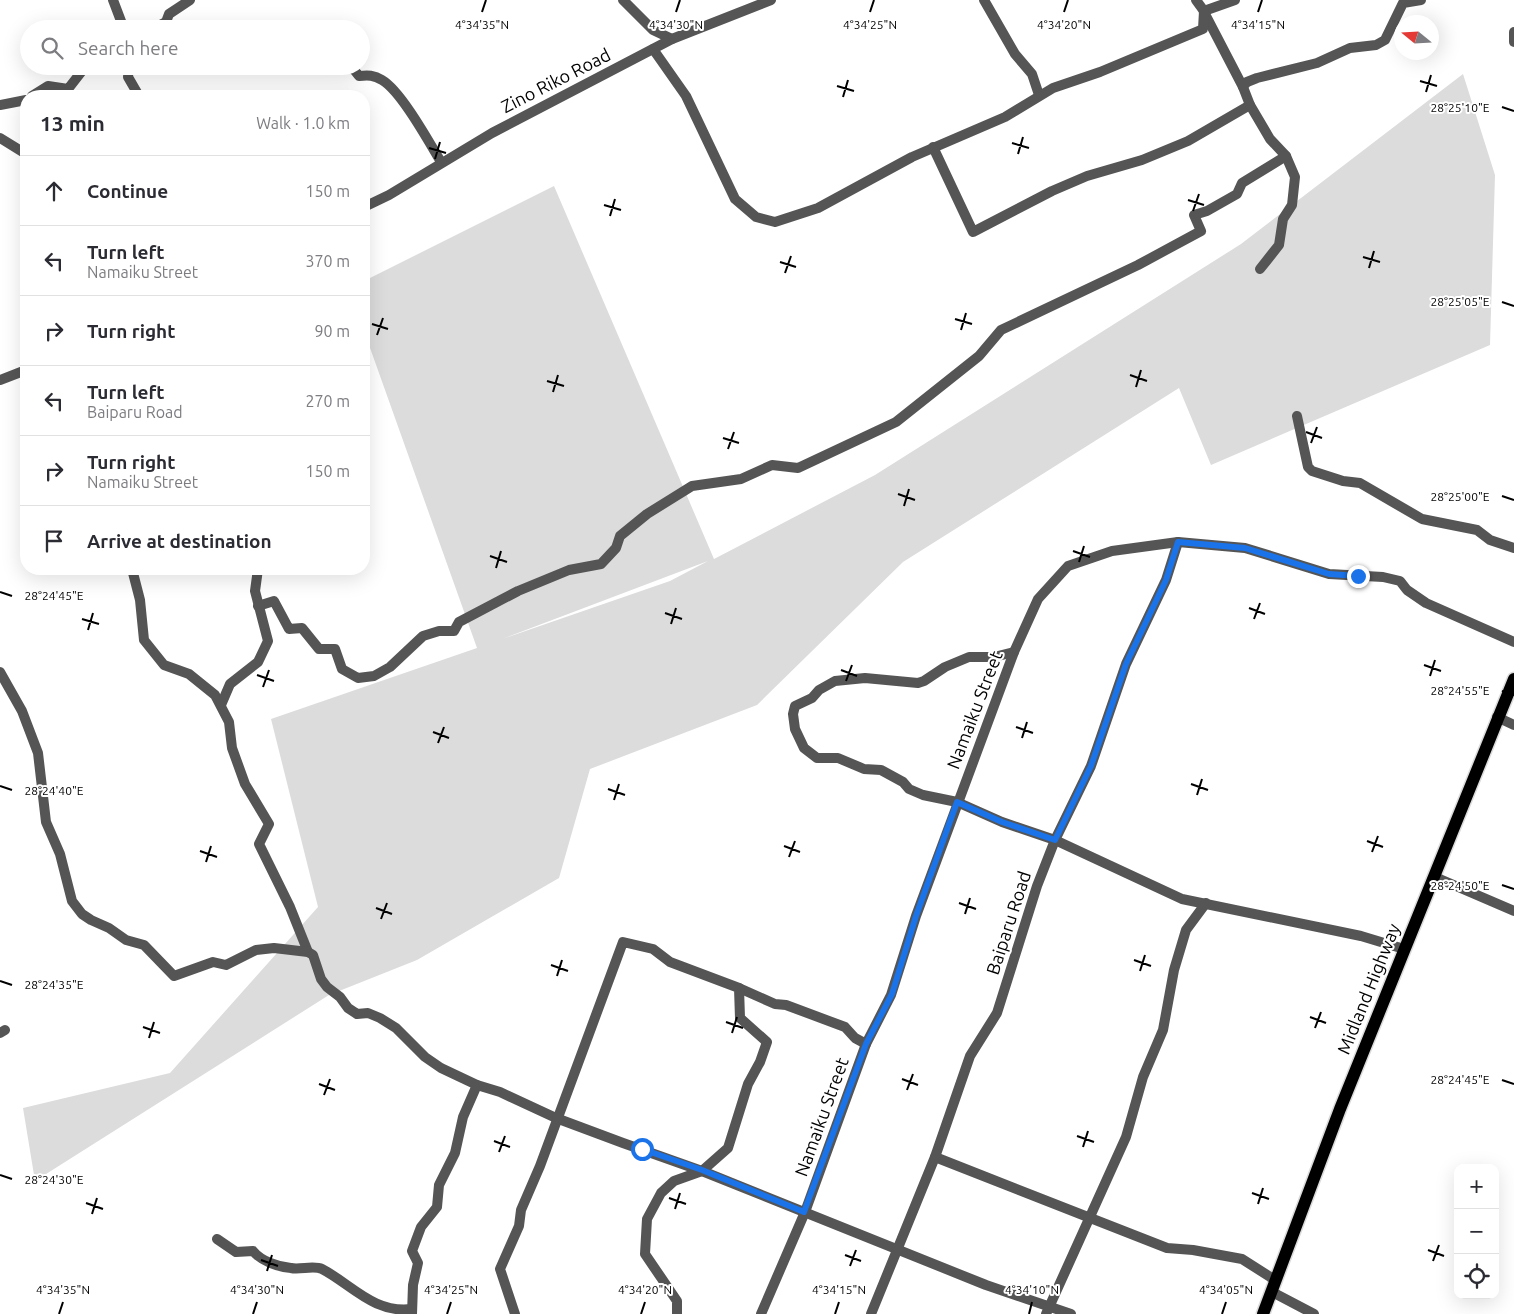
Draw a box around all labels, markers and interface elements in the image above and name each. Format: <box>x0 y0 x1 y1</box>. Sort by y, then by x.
north arrow <box>1394 15 1439 60</box>
text: 4°34'35"N <box>455 18 509 31</box>
text: 4°34'30"N <box>649 18 703 31</box>
text: 4°34'25"N <box>843 18 897 31</box>
text: 4°34'20"N <box>1037 18 1091 31</box>
text: 4°34'15"N <box>1231 18 1285 31</box>
search box <box>20 20 370 75</box>
icon: search <box>38 34 66 62</box>
text: Search here <box>78 37 178 59</box>
street label: Zino Riko Road <box>497 44 614 116</box>
text: 28°25'10"E <box>1431 101 1490 114</box>
text: 13 min <box>40 111 105 135</box>
text: Walk · 1.0 km <box>256 114 350 132</box>
icon: ahead <box>40 177 68 205</box>
text: Continue <box>87 180 168 202</box>
text: 150 m <box>305 182 350 200</box>
text: Turn left <box>87 241 165 263</box>
icon: left <box>40 247 68 275</box>
text: 370 m <box>305 252 350 270</box>
text: Namaiku Street <box>87 263 198 281</box>
text: 28°25'05"E <box>1431 295 1490 308</box>
icon: right <box>40 317 68 345</box>
text: Turn right <box>87 320 175 342</box>
text: 90 m <box>314 322 350 340</box>
text: Turn left <box>87 381 165 403</box>
icon: left <box>40 387 68 415</box>
text: 270 m <box>305 392 350 410</box>
text: Baiparu Road <box>87 403 183 421</box>
text: Turn right <box>87 451 175 473</box>
icon: right <box>40 457 68 485</box>
text: 150 m <box>305 462 350 480</box>
text: Namaiku Street <box>87 473 198 491</box>
text: 28°25'00"E <box>1431 490 1490 503</box>
icon: arrive <box>40 527 68 555</box>
text: Arrive at destination <box>87 530 272 552</box>
route end <box>1347 565 1370 588</box>
text: 28°24'45"E <box>25 589 84 602</box>
street label: Namaiku Street <box>942 648 1006 772</box>
text: 28°24'55"E <box>1431 684 1490 697</box>
text: 28°24'40"E <box>25 784 84 797</box>
street label: Baiparu Road <box>982 868 1034 977</box>
text: 28°24'50"E <box>1431 879 1490 892</box>
street label: Midland Highway <box>1333 920 1403 1057</box>
text: 28°24'35"E <box>25 978 84 991</box>
street label: Namaiku Street <box>790 1055 852 1179</box>
text: 28°24'45"E <box>1431 1073 1490 1086</box>
route start <box>631 1138 654 1161</box>
map controls <box>1454 1164 1499 1299</box>
button: + <box>1454 1164 1499 1209</box>
text: 28°24'30"E <box>25 1173 84 1186</box>
button: − <box>1454 1209 1499 1254</box>
button: locate <box>1454 1254 1499 1299</box>
text: 4°34'35"N <box>36 1283 90 1296</box>
text: 4°34'30"N <box>230 1283 284 1296</box>
text: 4°34'25"N <box>424 1283 478 1296</box>
text: 4°34'20"N <box>618 1283 672 1296</box>
text: 4°34'15"N <box>812 1283 866 1296</box>
text: 4°34'10"N <box>1005 1283 1059 1296</box>
text: 4°34'05"N <box>1199 1283 1253 1296</box>

